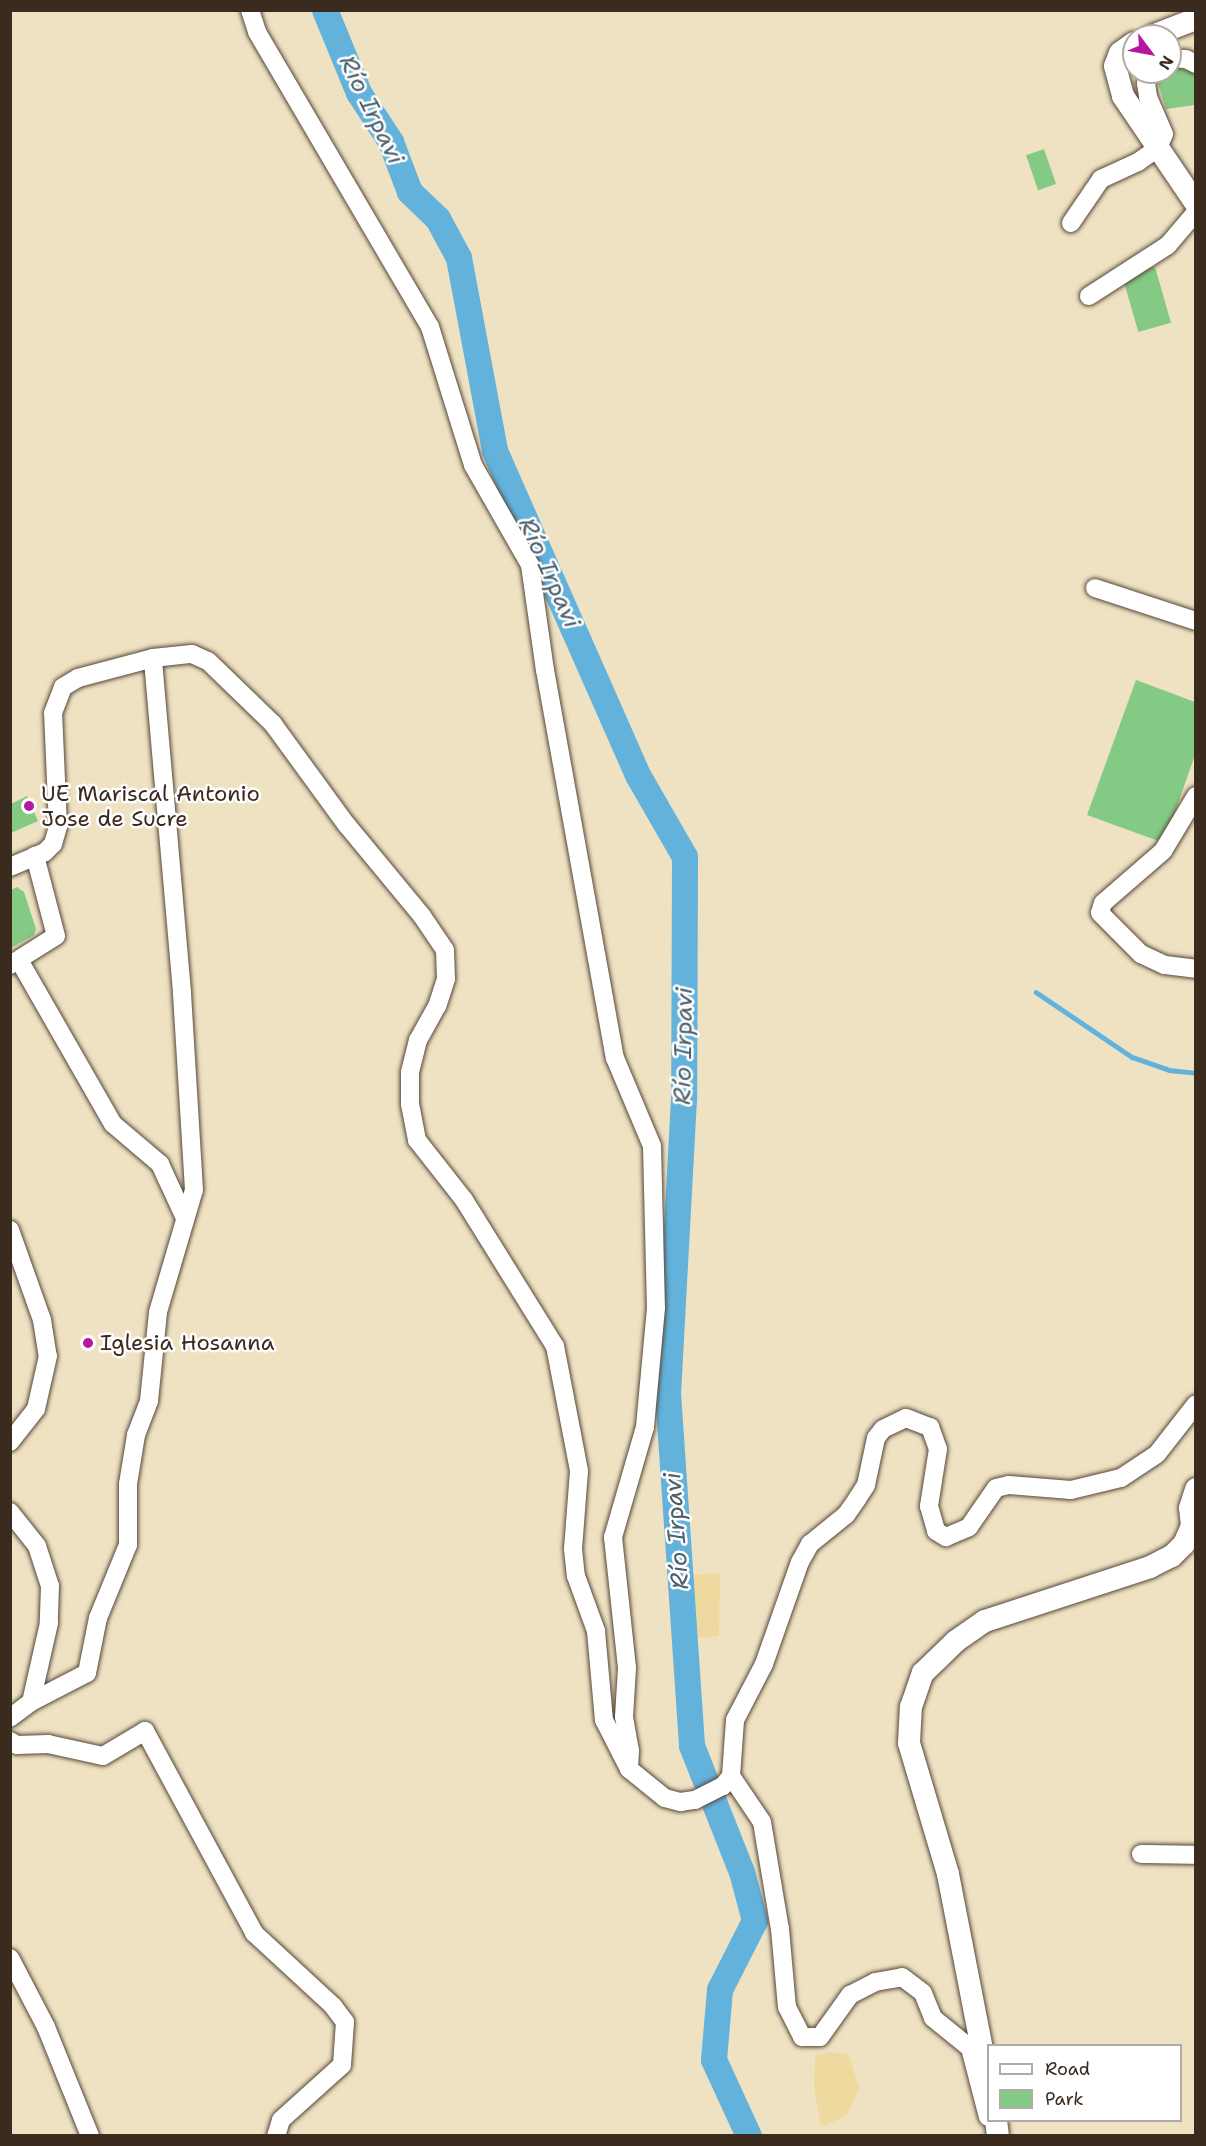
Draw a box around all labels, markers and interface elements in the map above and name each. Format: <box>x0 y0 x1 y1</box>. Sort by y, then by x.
north arrow <box>1122 24 1182 84</box>
water label: Río Irpavi <box>332 51 410 169</box>
text: N <box>1154 52 1178 74</box>
water label: Río Irpavi <box>512 513 586 633</box>
place label: UE Mariscal Antonio Jose de Sucre <box>41 780 260 831</box>
marker: UE Mariscal Antonio Jose de Sucre <box>22 799 36 813</box>
water label: Río Irpavi <box>669 987 699 1105</box>
place label: Iglesia Hosanna <box>100 1330 274 1356</box>
marker: Iglesia Hosanna <box>81 1336 95 1350</box>
water label: Río Irpavi <box>659 1471 695 1591</box>
legend <box>987 2044 1182 2122</box>
text: Road <box>1045 2057 1090 2081</box>
text: Park <box>1045 2087 1084 2111</box>

